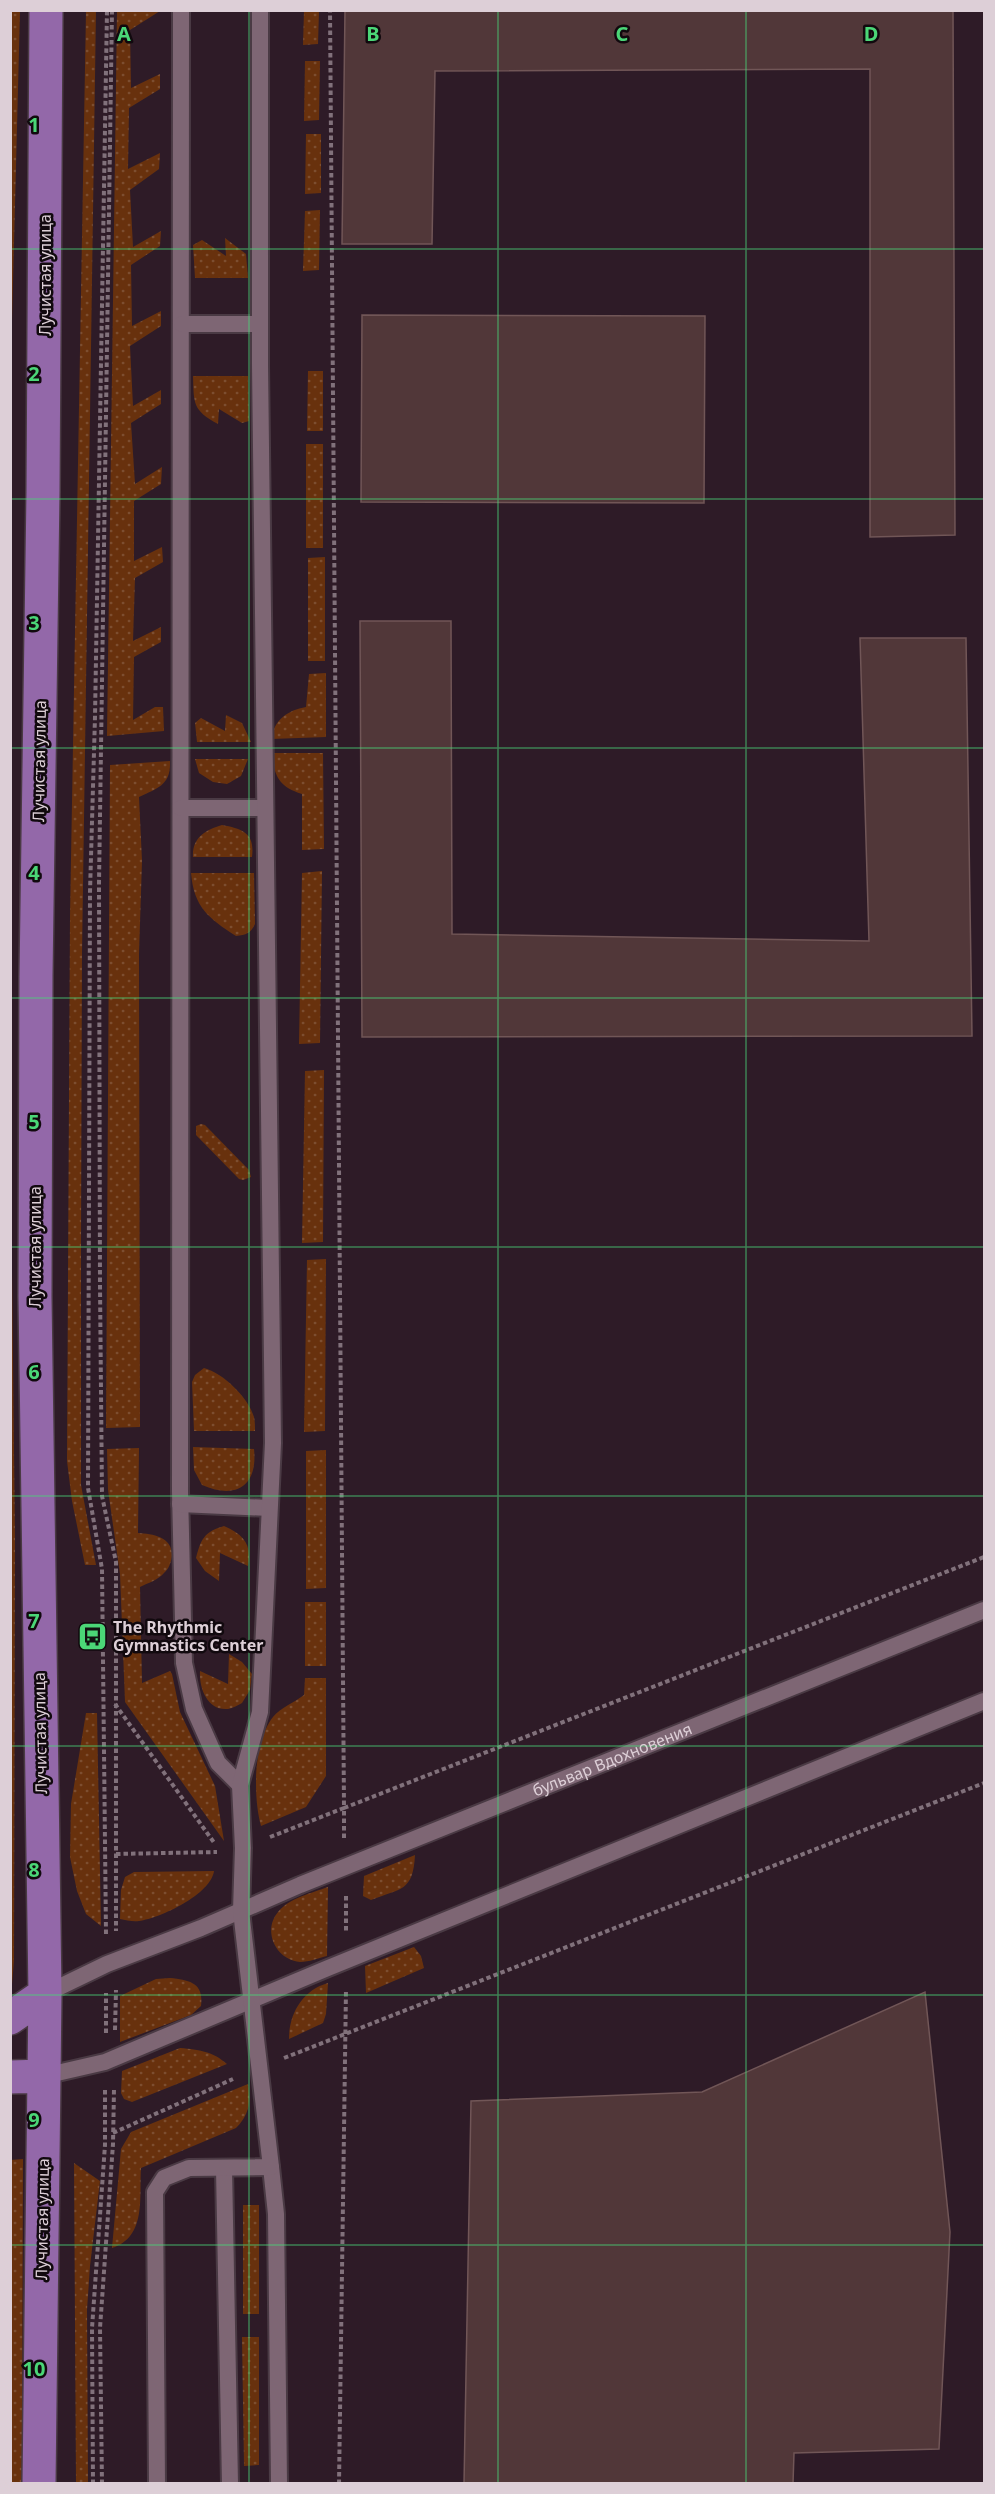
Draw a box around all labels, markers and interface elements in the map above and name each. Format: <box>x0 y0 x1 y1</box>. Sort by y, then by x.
text: A <box>117 20 131 47</box>
text: B <box>366 20 380 47</box>
text: C <box>616 20 629 47</box>
text: D <box>864 20 878 47</box>
text: 1 <box>28 111 40 138</box>
street label: Лучистая улица <box>34 214 56 336</box>
text: 2 <box>28 360 40 387</box>
text: 3 <box>28 609 40 636</box>
street label: Лучистая улица <box>27 700 51 822</box>
text: 4 <box>28 859 40 886</box>
text: 5 <box>28 1108 40 1135</box>
street label: Лучистая улица <box>24 1186 46 1308</box>
text: 6 <box>28 1358 40 1385</box>
text: 7 <box>28 1607 40 1634</box>
place label: The Rhythmic Gymnastics Center <box>113 1616 263 1656</box>
bus stop icon: The Rhythmic Gymnastics Center <box>76 1620 108 1652</box>
street label: Лучистая улица <box>28 1672 52 1794</box>
street label: бульвар Вдохновения <box>529 1718 695 1801</box>
text: 8 <box>28 1856 40 1883</box>
text: 9 <box>28 2106 40 2133</box>
street label: Лучистая улица <box>30 2158 54 2280</box>
text: 10 <box>23 2355 45 2382</box>

